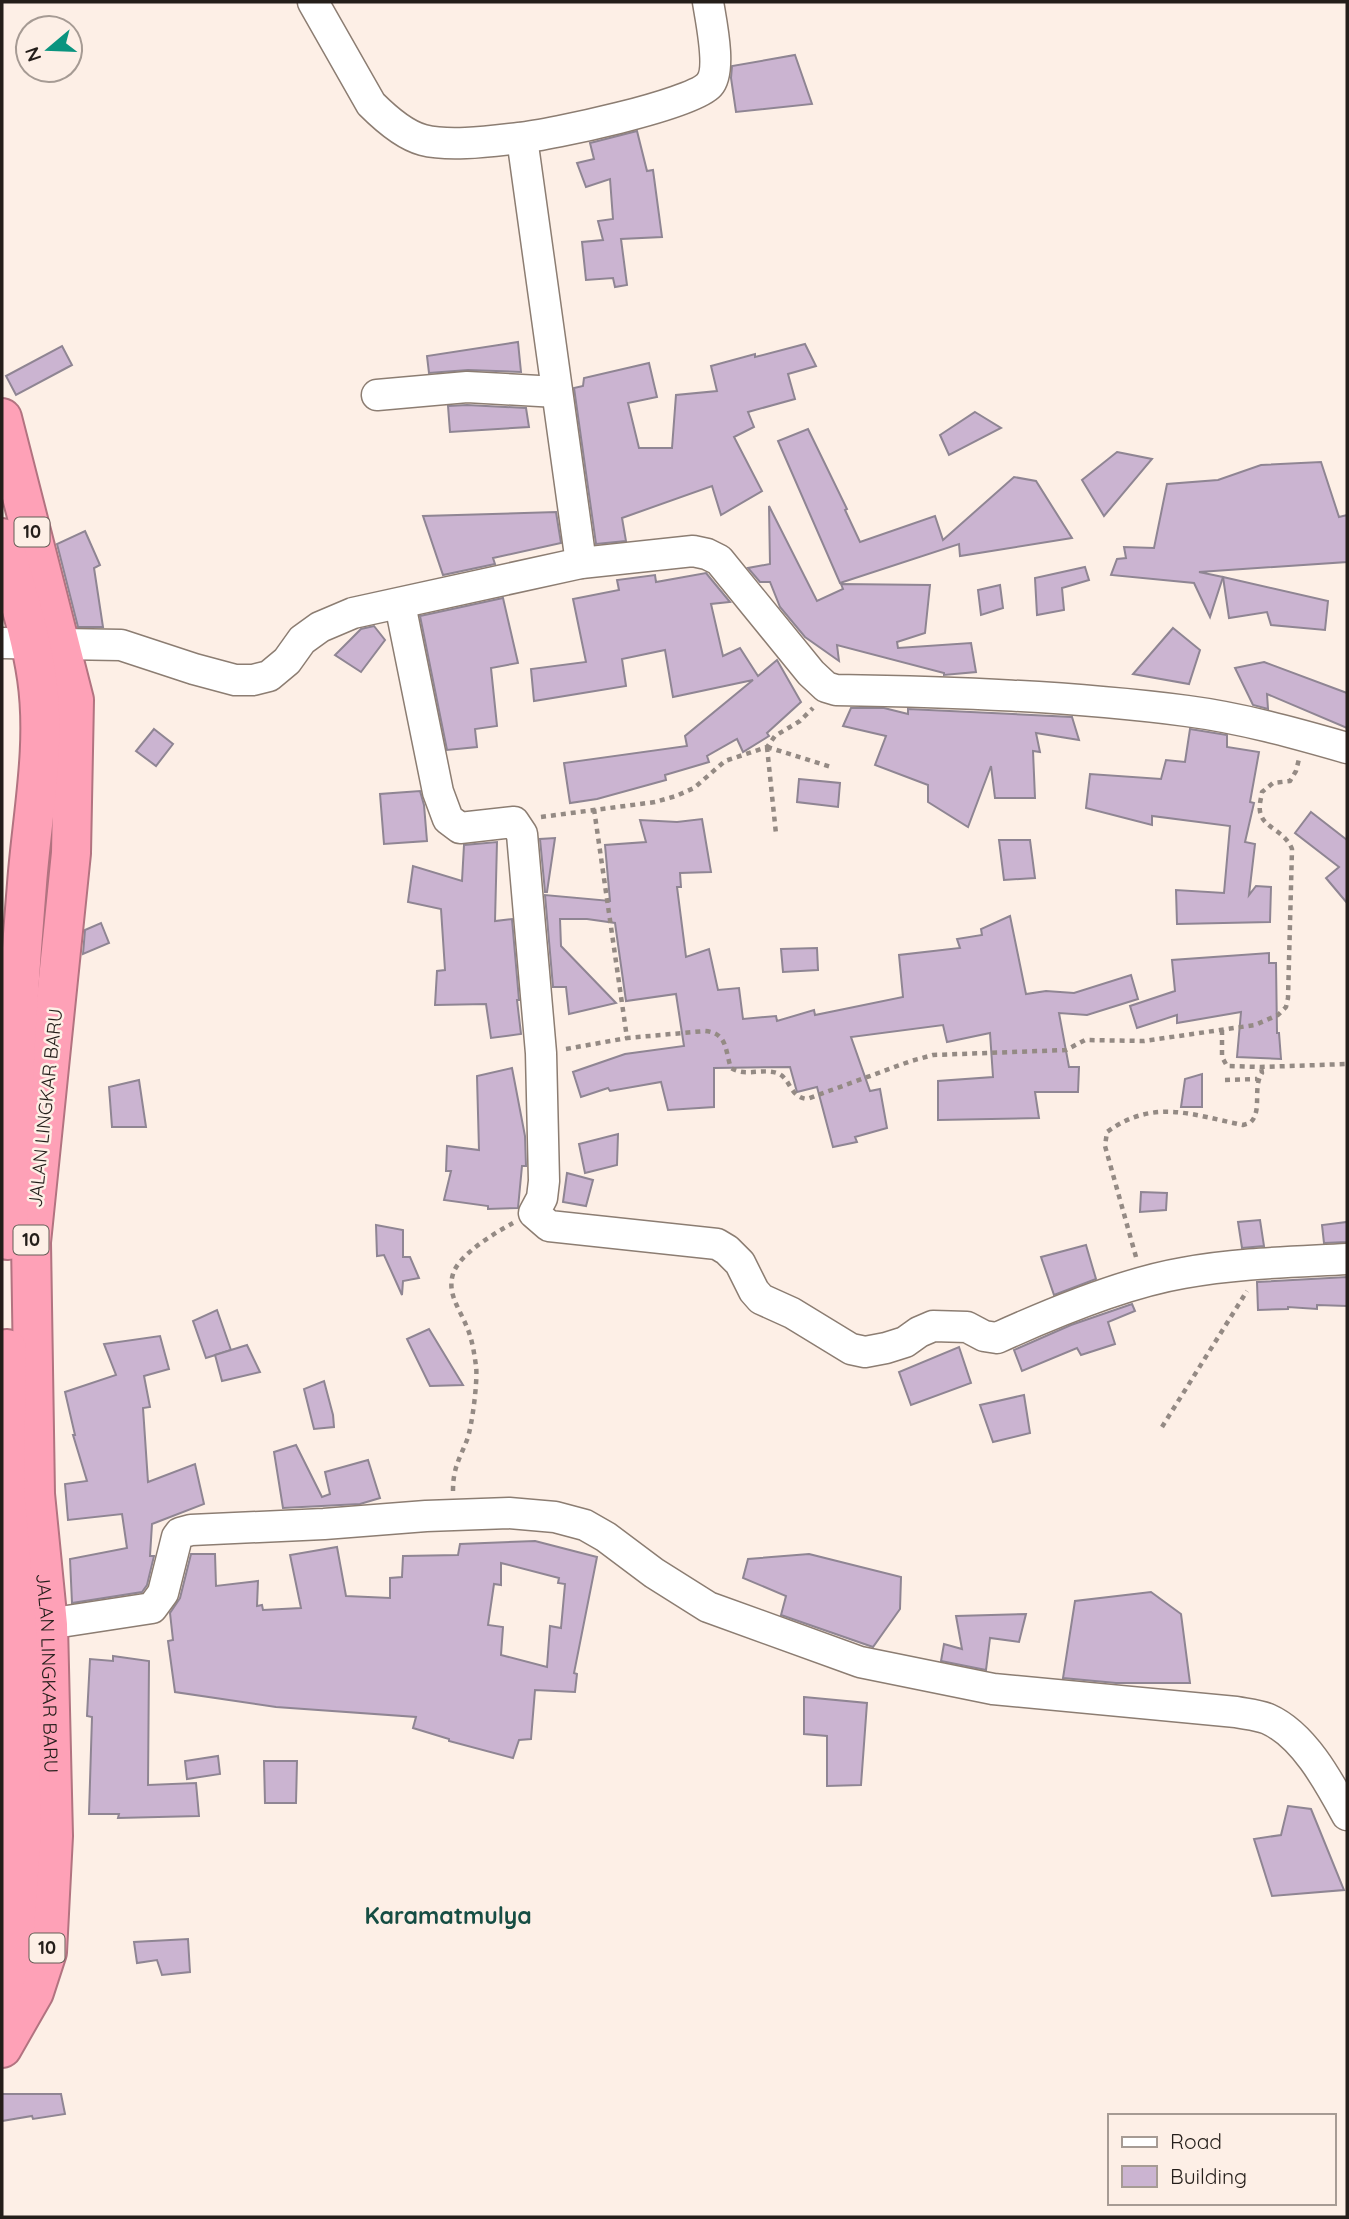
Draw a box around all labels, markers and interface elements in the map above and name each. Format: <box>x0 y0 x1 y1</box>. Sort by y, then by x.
north arrow <box>14 14 84 84</box>
text: N <box>19 44 47 65</box>
road number: 10 <box>14 518 50 546</box>
street label: JALAN LINGKAR BARU <box>23 1007 67 1209</box>
road number: 10 <box>14 1226 48 1254</box>
street label: JALAN LINGKAR BARU <box>31 1572 64 1774</box>
district label: Karamatmulya <box>364 1901 532 1930</box>
road number: 10 <box>30 1934 64 1962</box>
legend <box>1108 2114 1335 2205</box>
text: Road <box>1170 2128 1222 2154</box>
text: Building <box>1170 2163 1247 2189</box>

